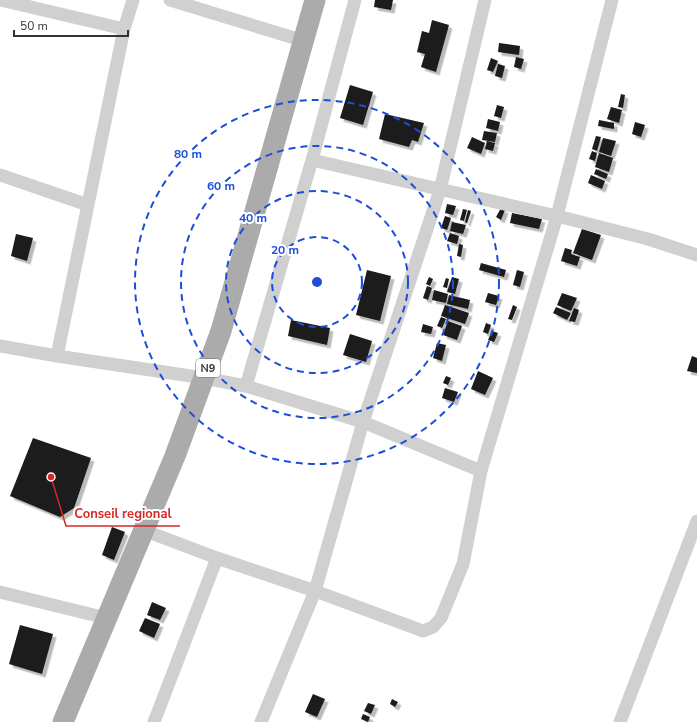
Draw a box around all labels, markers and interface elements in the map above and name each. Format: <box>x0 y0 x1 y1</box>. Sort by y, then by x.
scale bar <box>14 12 128 38</box>
text: 50 m <box>20 18 48 34</box>
text: 80 m <box>174 146 202 162</box>
text: 60 m <box>207 178 235 194</box>
text: 40 m <box>239 210 267 226</box>
text: 20 m <box>271 242 299 258</box>
centre of rings <box>310 275 324 289</box>
road number: N9 <box>196 359 220 377</box>
callout: Conseil regional <box>66 501 180 526</box>
text: Conseil regional <box>74 505 173 523</box>

